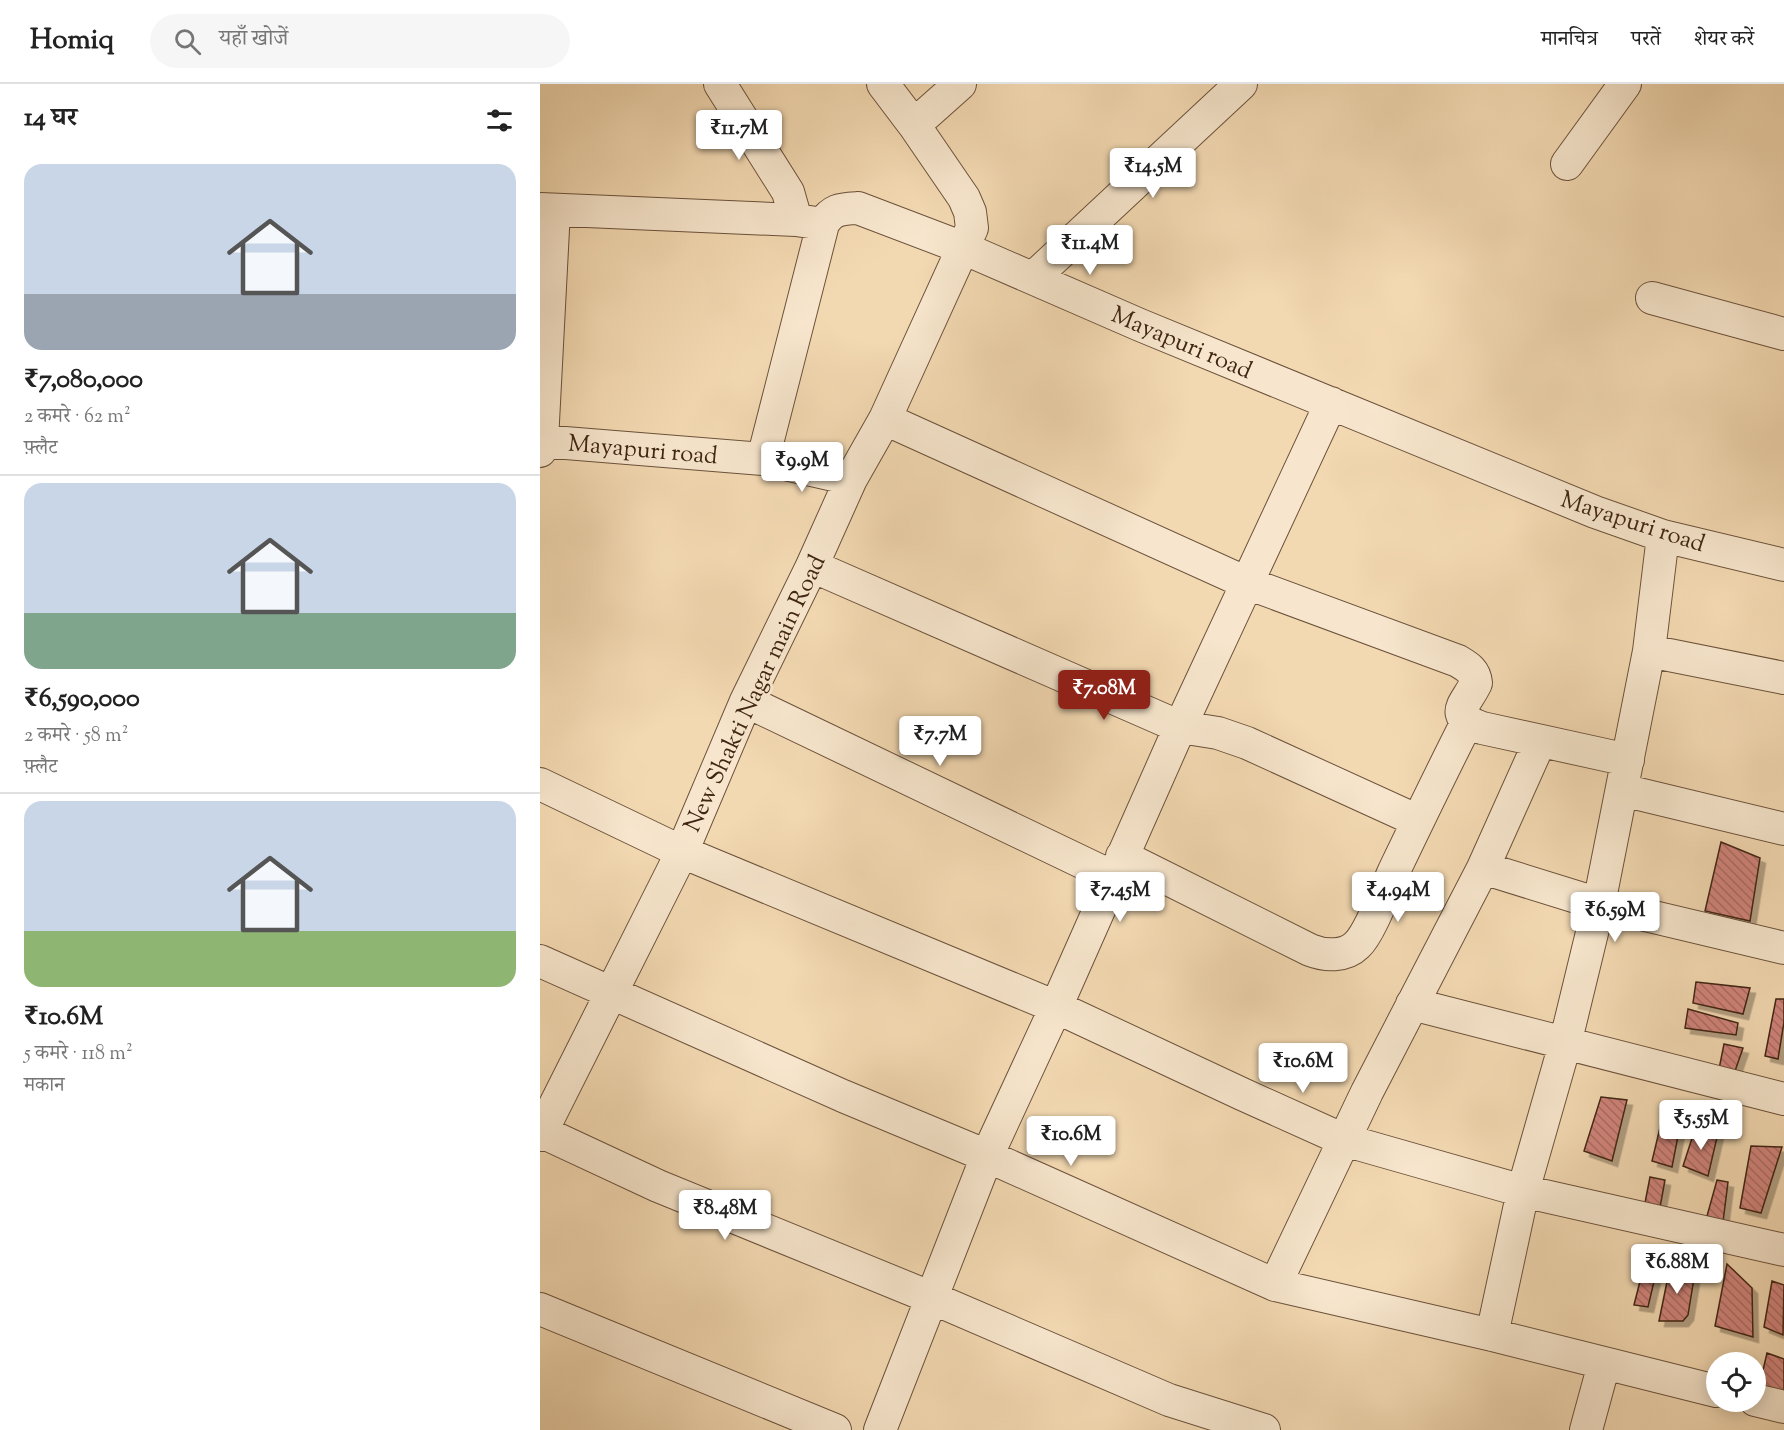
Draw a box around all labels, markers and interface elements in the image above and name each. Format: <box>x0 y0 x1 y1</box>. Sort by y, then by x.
search box <box>150 14 570 68</box>
text: Homiq <box>30 21 114 61</box>
text: यहाँ खोजें <box>219 24 288 56</box>
icon: search <box>171 25 204 58</box>
text: मानचित्र <box>1541 25 1598 55</box>
text: परतें <box>1631 25 1661 55</box>
text: शेयर करें <box>1694 25 1754 55</box>
text: 14 घर <box>24 100 77 137</box>
icon: filters <box>483 104 516 137</box>
pin: ₹11.7M <box>690 110 788 161</box>
text: ₹11.7M <box>710 115 768 144</box>
pin: ₹14.5M <box>1104 148 1202 199</box>
text: ₹14.5M <box>1124 153 1182 182</box>
icon: home <box>216 203 324 311</box>
pin: ₹11.4M <box>1041 225 1139 276</box>
text: ₹11.4M <box>1061 230 1119 259</box>
street label: Mayapuri road <box>1106 299 1257 389</box>
text: ₹7,080,000 <box>24 362 143 399</box>
text: 2 कमरे · 62 m² <box>24 403 131 432</box>
street label: Mayapuri road <box>567 428 719 475</box>
text: फ़्लैट <box>24 435 57 464</box>
pin: ₹9.9M <box>760 442 844 493</box>
text: ₹9.9M <box>775 447 829 476</box>
street label: Mayapuri road <box>1556 484 1709 562</box>
icon: home <box>216 522 324 630</box>
street label: New Shakti Nagar main Road <box>676 549 835 838</box>
pin: ₹7.08M <box>1055 670 1153 721</box>
text: ₹7.08M <box>1072 675 1136 704</box>
text: ₹6,590,000 <box>24 681 140 718</box>
pin: ₹7.7M <box>898 716 982 767</box>
text: ₹7.7M <box>913 721 967 750</box>
text: 2 कमरे · 58 m² <box>24 722 128 751</box>
text: फ़्लैट <box>24 754 57 783</box>
icon: home <box>216 840 324 948</box>
pin: ₹7.45M <box>1071 872 1169 923</box>
pin: ₹4.94M <box>1349 872 1447 923</box>
text: ₹7.45M <box>1090 877 1150 906</box>
text: ₹4.94M <box>1366 877 1430 906</box>
pin: ₹6.59M <box>1566 892 1664 943</box>
text: ₹6.59M <box>1585 897 1645 926</box>
text: ₹10.6M <box>24 999 103 1036</box>
text: 5 कमरे · 118 m² <box>24 1040 133 1069</box>
pin: ₹10.6M <box>1254 1043 1352 1094</box>
text: ₹10.6M <box>1273 1048 1333 1077</box>
text: मकान <box>24 1072 65 1101</box>
pin: ₹5.55M <box>1652 1100 1750 1151</box>
text: ₹5.55M <box>1673 1105 1729 1134</box>
pin: ₹10.6M <box>1022 1116 1120 1167</box>
text: ₹10.6M <box>1041 1121 1101 1150</box>
pin: ₹8.48M <box>676 1190 774 1241</box>
text: ₹8.48M <box>693 1195 757 1224</box>
pin: ₹6.88M <box>1628 1244 1726 1295</box>
text: ₹6.88M <box>1645 1249 1709 1278</box>
map controls <box>1706 1352 1766 1412</box>
button: locate <box>1706 1352 1766 1412</box>

